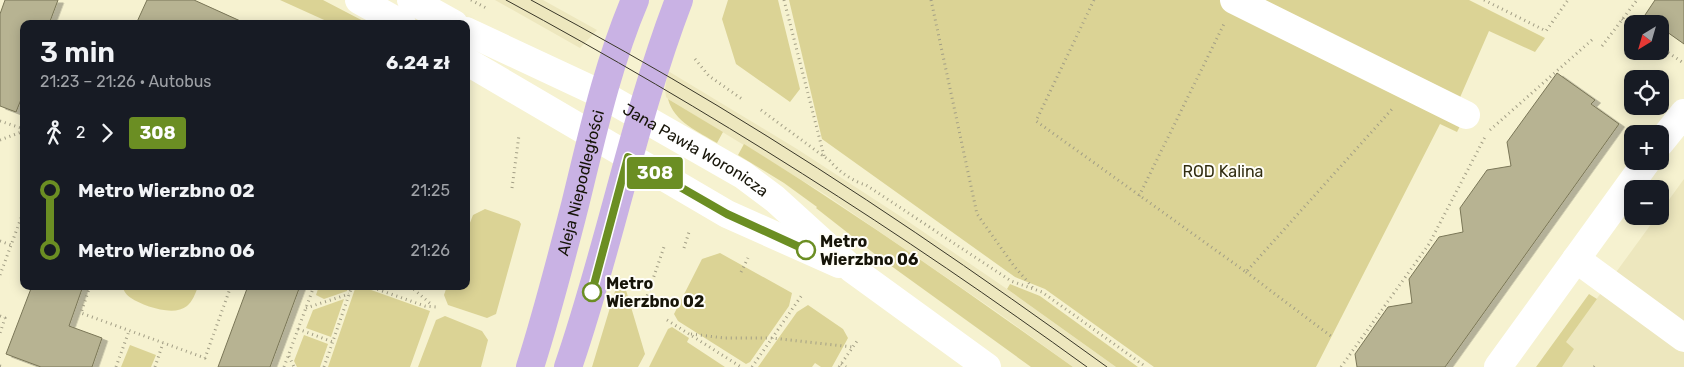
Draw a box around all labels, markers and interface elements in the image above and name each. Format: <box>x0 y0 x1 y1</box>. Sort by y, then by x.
north arrow <box>1624 15 1669 60</box>
map controls <box>1624 15 1669 225</box>
text: 3 min <box>40 36 115 69</box>
text: 6.24 zł <box>386 51 450 74</box>
button: locate <box>1624 70 1669 115</box>
text: 21:23 – 21:26 · Autobus <box>40 72 211 91</box>
street label: Jana Pawła Woronicza <box>620 99 772 200</box>
street label: Aleja Niepodległości <box>553 108 608 258</box>
icon: walk <box>40 119 68 147</box>
icon: forward <box>93 119 121 147</box>
text: 308 <box>139 122 176 144</box>
text: 2 <box>76 123 85 142</box>
button: + <box>1624 125 1669 170</box>
line badge: 308 <box>626 157 684 189</box>
text: 308 <box>637 162 673 184</box>
park label: ROD Kalina <box>1183 162 1263 181</box>
text: Metro Wierzbno 02 <box>78 179 255 202</box>
button: − <box>1624 180 1669 225</box>
text: 21:25 <box>411 181 450 200</box>
place label: Metro Wierzbno 06 <box>820 232 918 269</box>
text: Metro Wierzbno 06 <box>78 239 255 262</box>
marker: Metro Wierzbno 06 <box>796 240 816 260</box>
text: 21:26 <box>411 241 450 260</box>
place label: Metro Wierzbno 02 <box>606 274 704 311</box>
marker: Metro Wierzbno 02 <box>582 282 602 302</box>

